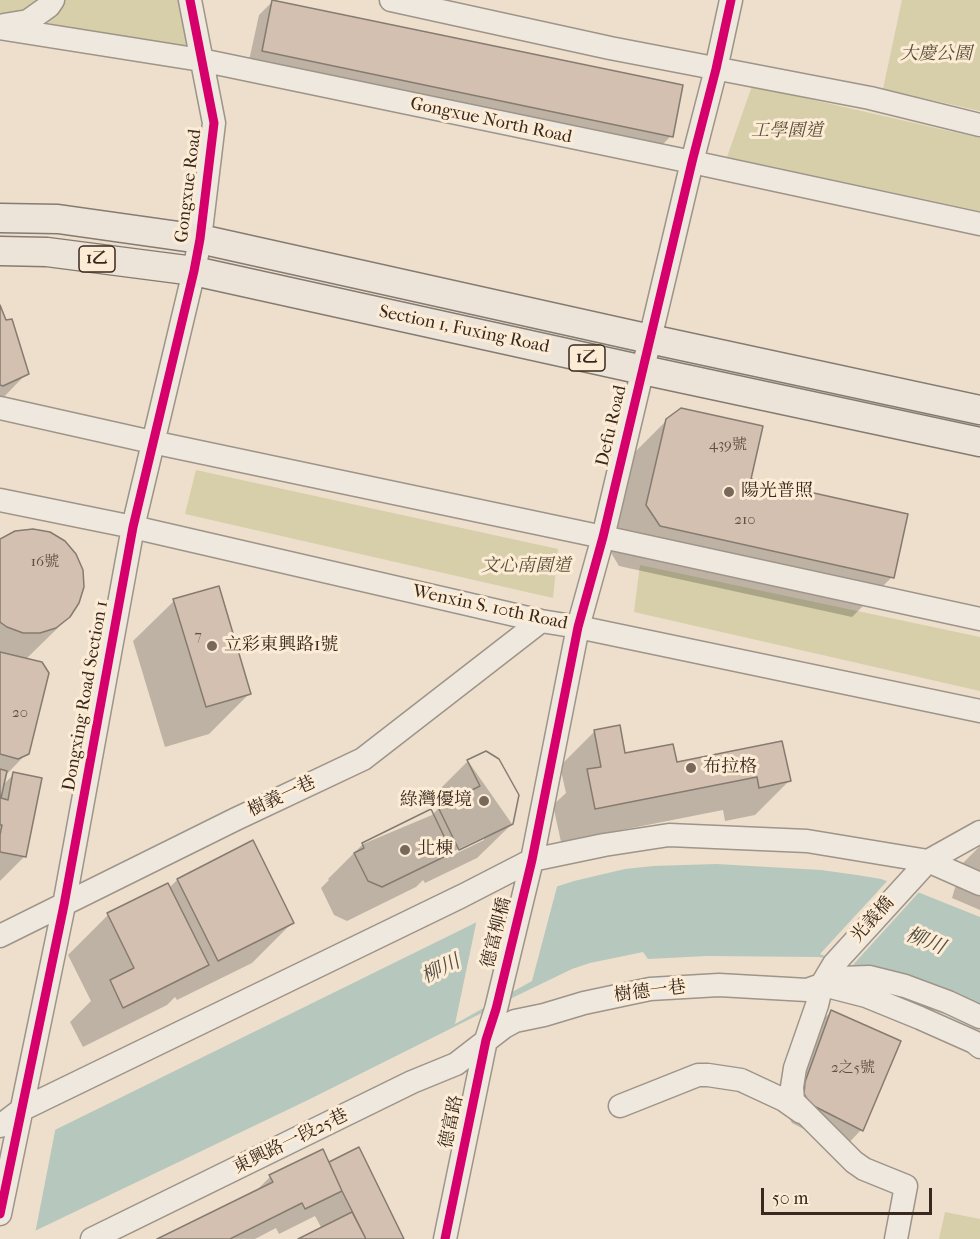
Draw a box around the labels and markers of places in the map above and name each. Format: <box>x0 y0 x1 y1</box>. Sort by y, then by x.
place label: 陽光普照 <box>741 481 813 503</box>
marker: 陽光普照 <box>722 485 736 499</box>
place label: 立彩東興路1號 <box>224 635 338 657</box>
marker: 立彩東興路1號 <box>205 639 219 653</box>
place label: 布拉格 <box>703 757 757 779</box>
marker: 布拉格 <box>684 761 698 775</box>
place label: 綠灣優境 <box>400 790 472 812</box>
marker: 綠灣優境 <box>477 794 491 808</box>
place label: 北棟 <box>417 839 453 861</box>
marker: 北棟 <box>398 843 412 857</box>

